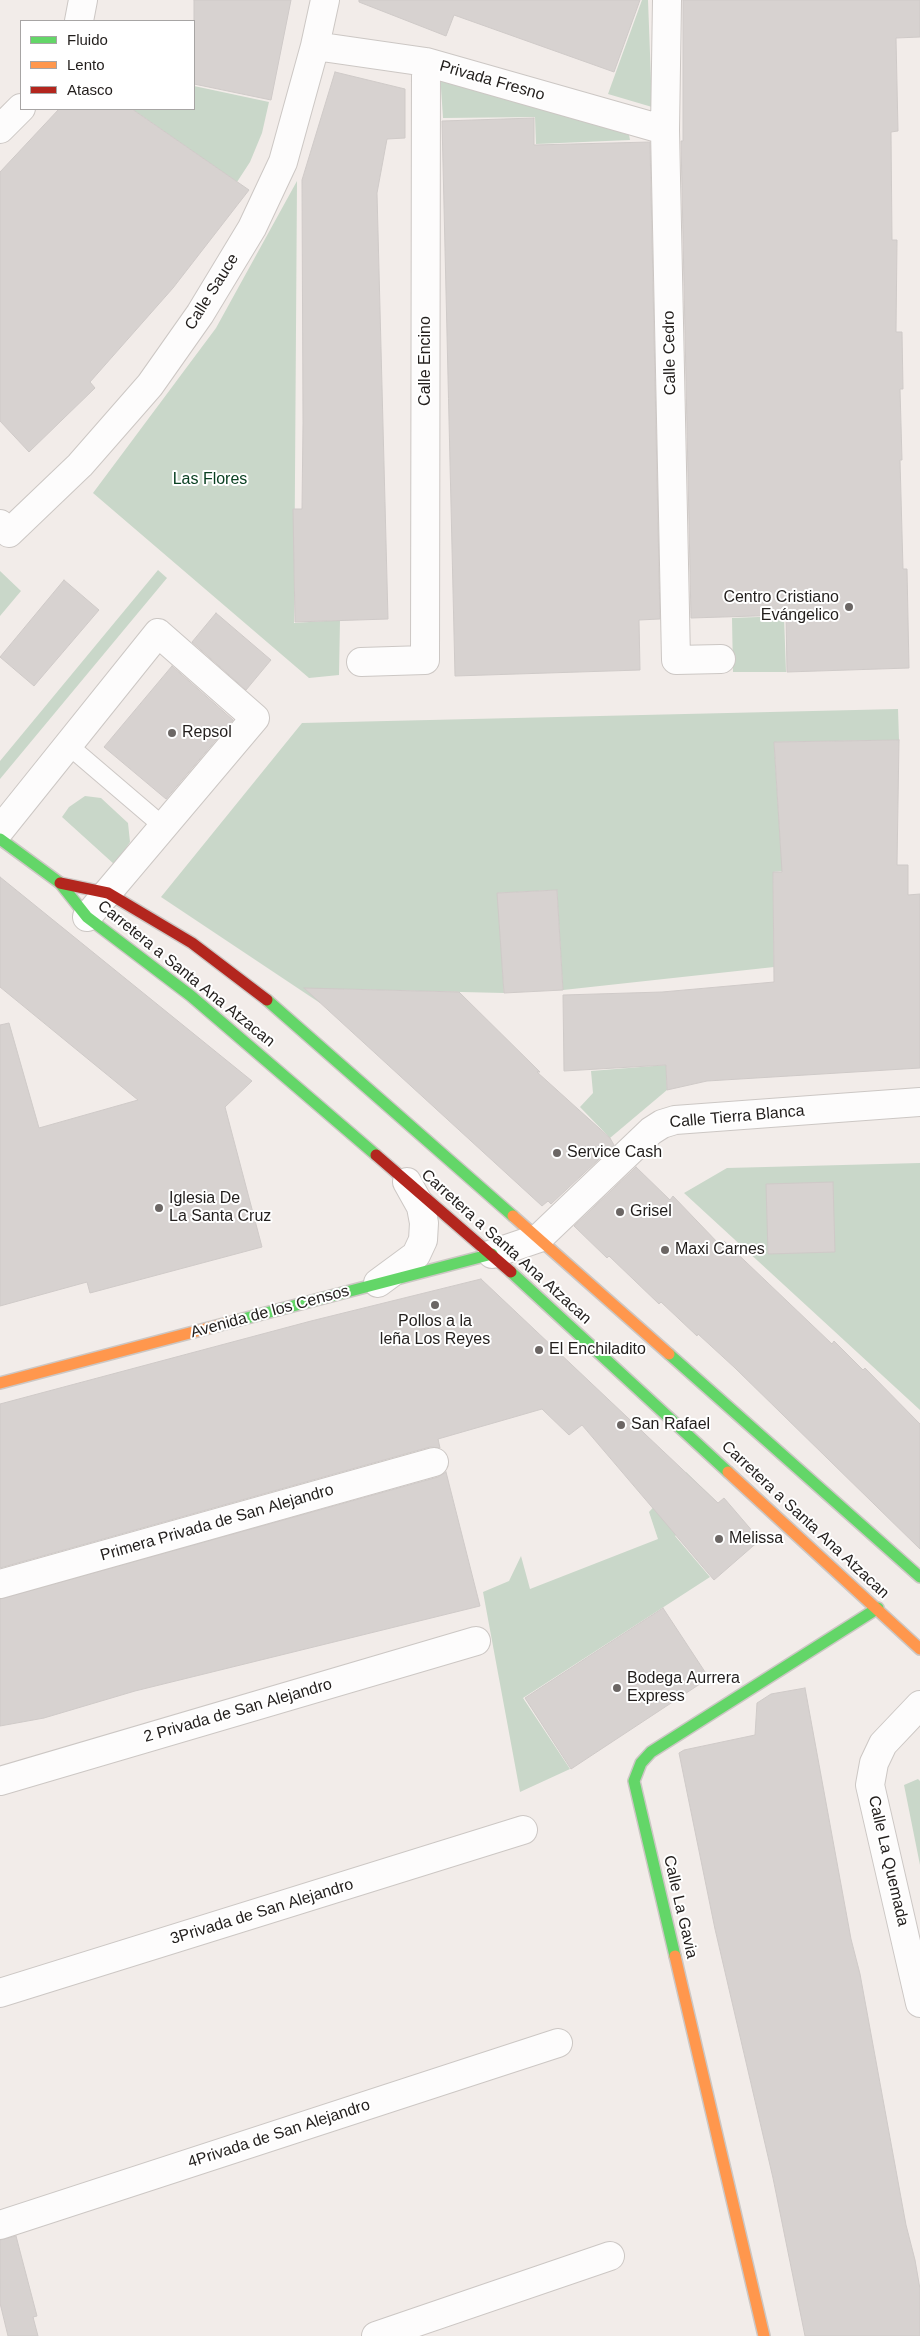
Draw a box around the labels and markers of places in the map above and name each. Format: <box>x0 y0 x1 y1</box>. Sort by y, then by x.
place label: Centro Cristiano Evángelico <box>723 588 839 626</box>
marker: Centro Cristiano Evángelico <box>843 601 855 613</box>
place label: Repsol <box>182 723 232 743</box>
marker: Repsol <box>166 727 178 739</box>
place label: Service Cash <box>567 1143 662 1163</box>
marker: Service Cash <box>551 1147 563 1159</box>
place label: Iglesia De La Santa Cruz <box>169 1189 271 1227</box>
marker: Iglesia De La Santa Cruz <box>153 1202 165 1214</box>
place label: Grisel <box>630 1202 672 1222</box>
marker: Grisel <box>614 1206 626 1218</box>
place label: Maxi Carnes <box>675 1240 765 1260</box>
marker: Maxi Carnes <box>659 1244 671 1256</box>
marker: Pollos a la leña Los Reyes <box>429 1299 441 1311</box>
place label: Pollos a la leña Los Reyes <box>380 1312 490 1350</box>
place label: El Enchiladito <box>549 1340 646 1360</box>
marker: El Enchiladito <box>533 1344 545 1356</box>
place label: San Rafael <box>631 1415 710 1435</box>
marker: San Rafael <box>615 1419 627 1431</box>
place label: Melissa <box>729 1529 783 1549</box>
marker: Melissa <box>713 1533 725 1545</box>
place label: Bodega Aurrera Express <box>627 1669 740 1707</box>
marker: Bodega Aurrera Express <box>611 1682 623 1694</box>

